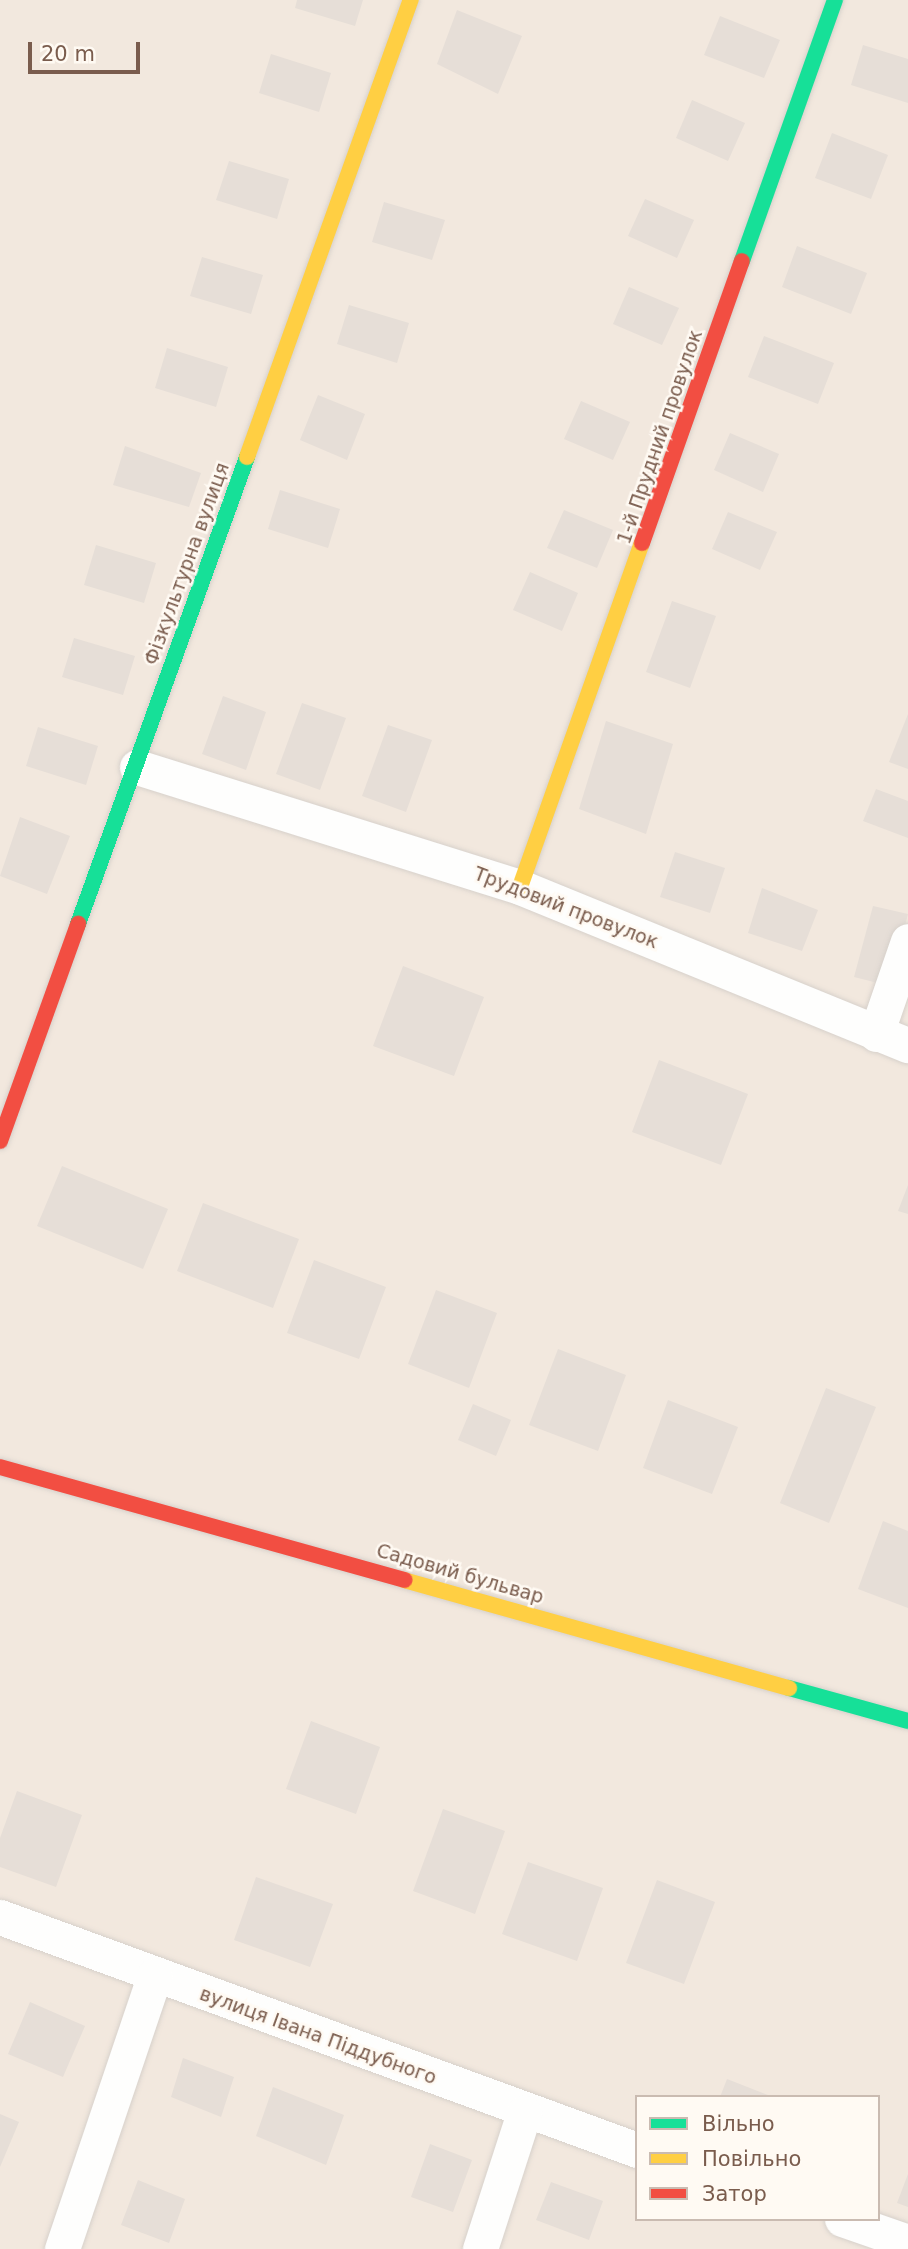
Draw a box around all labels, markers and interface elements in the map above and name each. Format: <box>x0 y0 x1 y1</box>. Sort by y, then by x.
scale bar <box>32 28 144 72</box>
text: 20 m <box>41 42 95 66</box>
street label: 1-й Прудний провулок <box>613 327 707 547</box>
street label: Фізкультурна вулиця <box>140 460 234 668</box>
street label: Трудовий провулок <box>471 862 661 954</box>
street label: Садовий бульвар <box>374 1539 546 1609</box>
street label: вулиця Івана Піддубного <box>196 1982 440 2090</box>
legend <box>635 2095 880 2221</box>
text: Вільно <box>702 2112 775 2136</box>
text: Повільно <box>702 2147 801 2171</box>
text: Затор <box>702 2182 767 2206</box>

